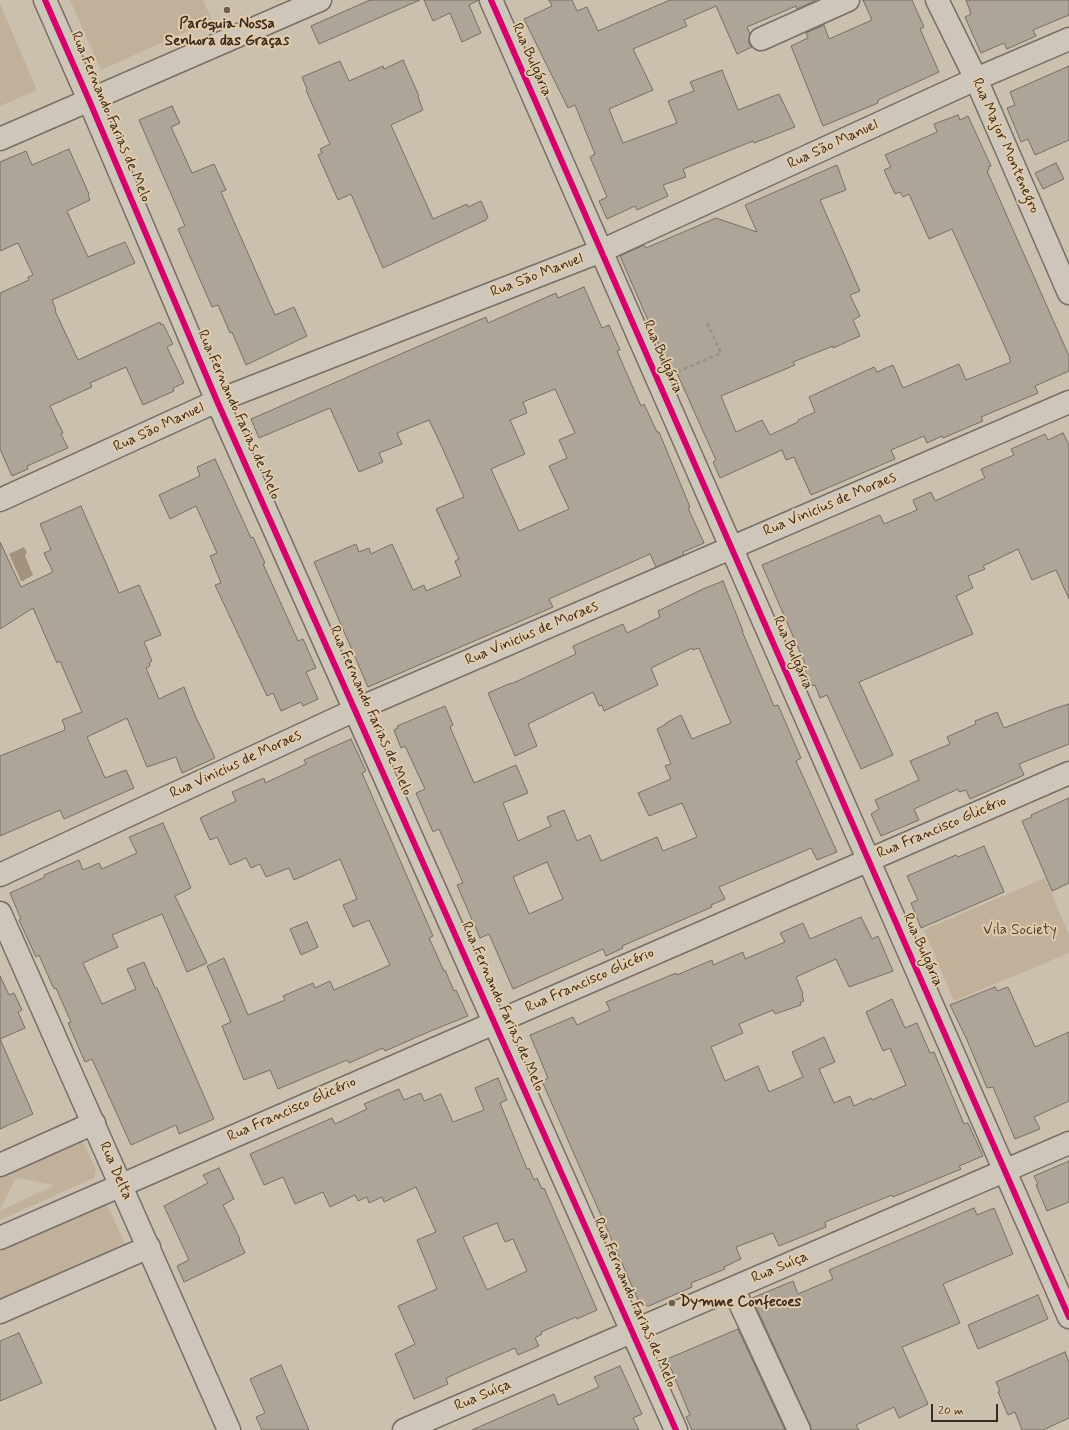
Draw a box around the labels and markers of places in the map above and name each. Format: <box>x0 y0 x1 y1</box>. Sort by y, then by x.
marker: Paróquia Nossa Senhora das Graças <box>222 5 232 15</box>
place label: Paróquia Nossa Senhora das Graças <box>165 16 289 51</box>
place label: Dymme Confecoes <box>680 1294 801 1312</box>
marker: Dymme Confecoes <box>667 1298 677 1308</box>

